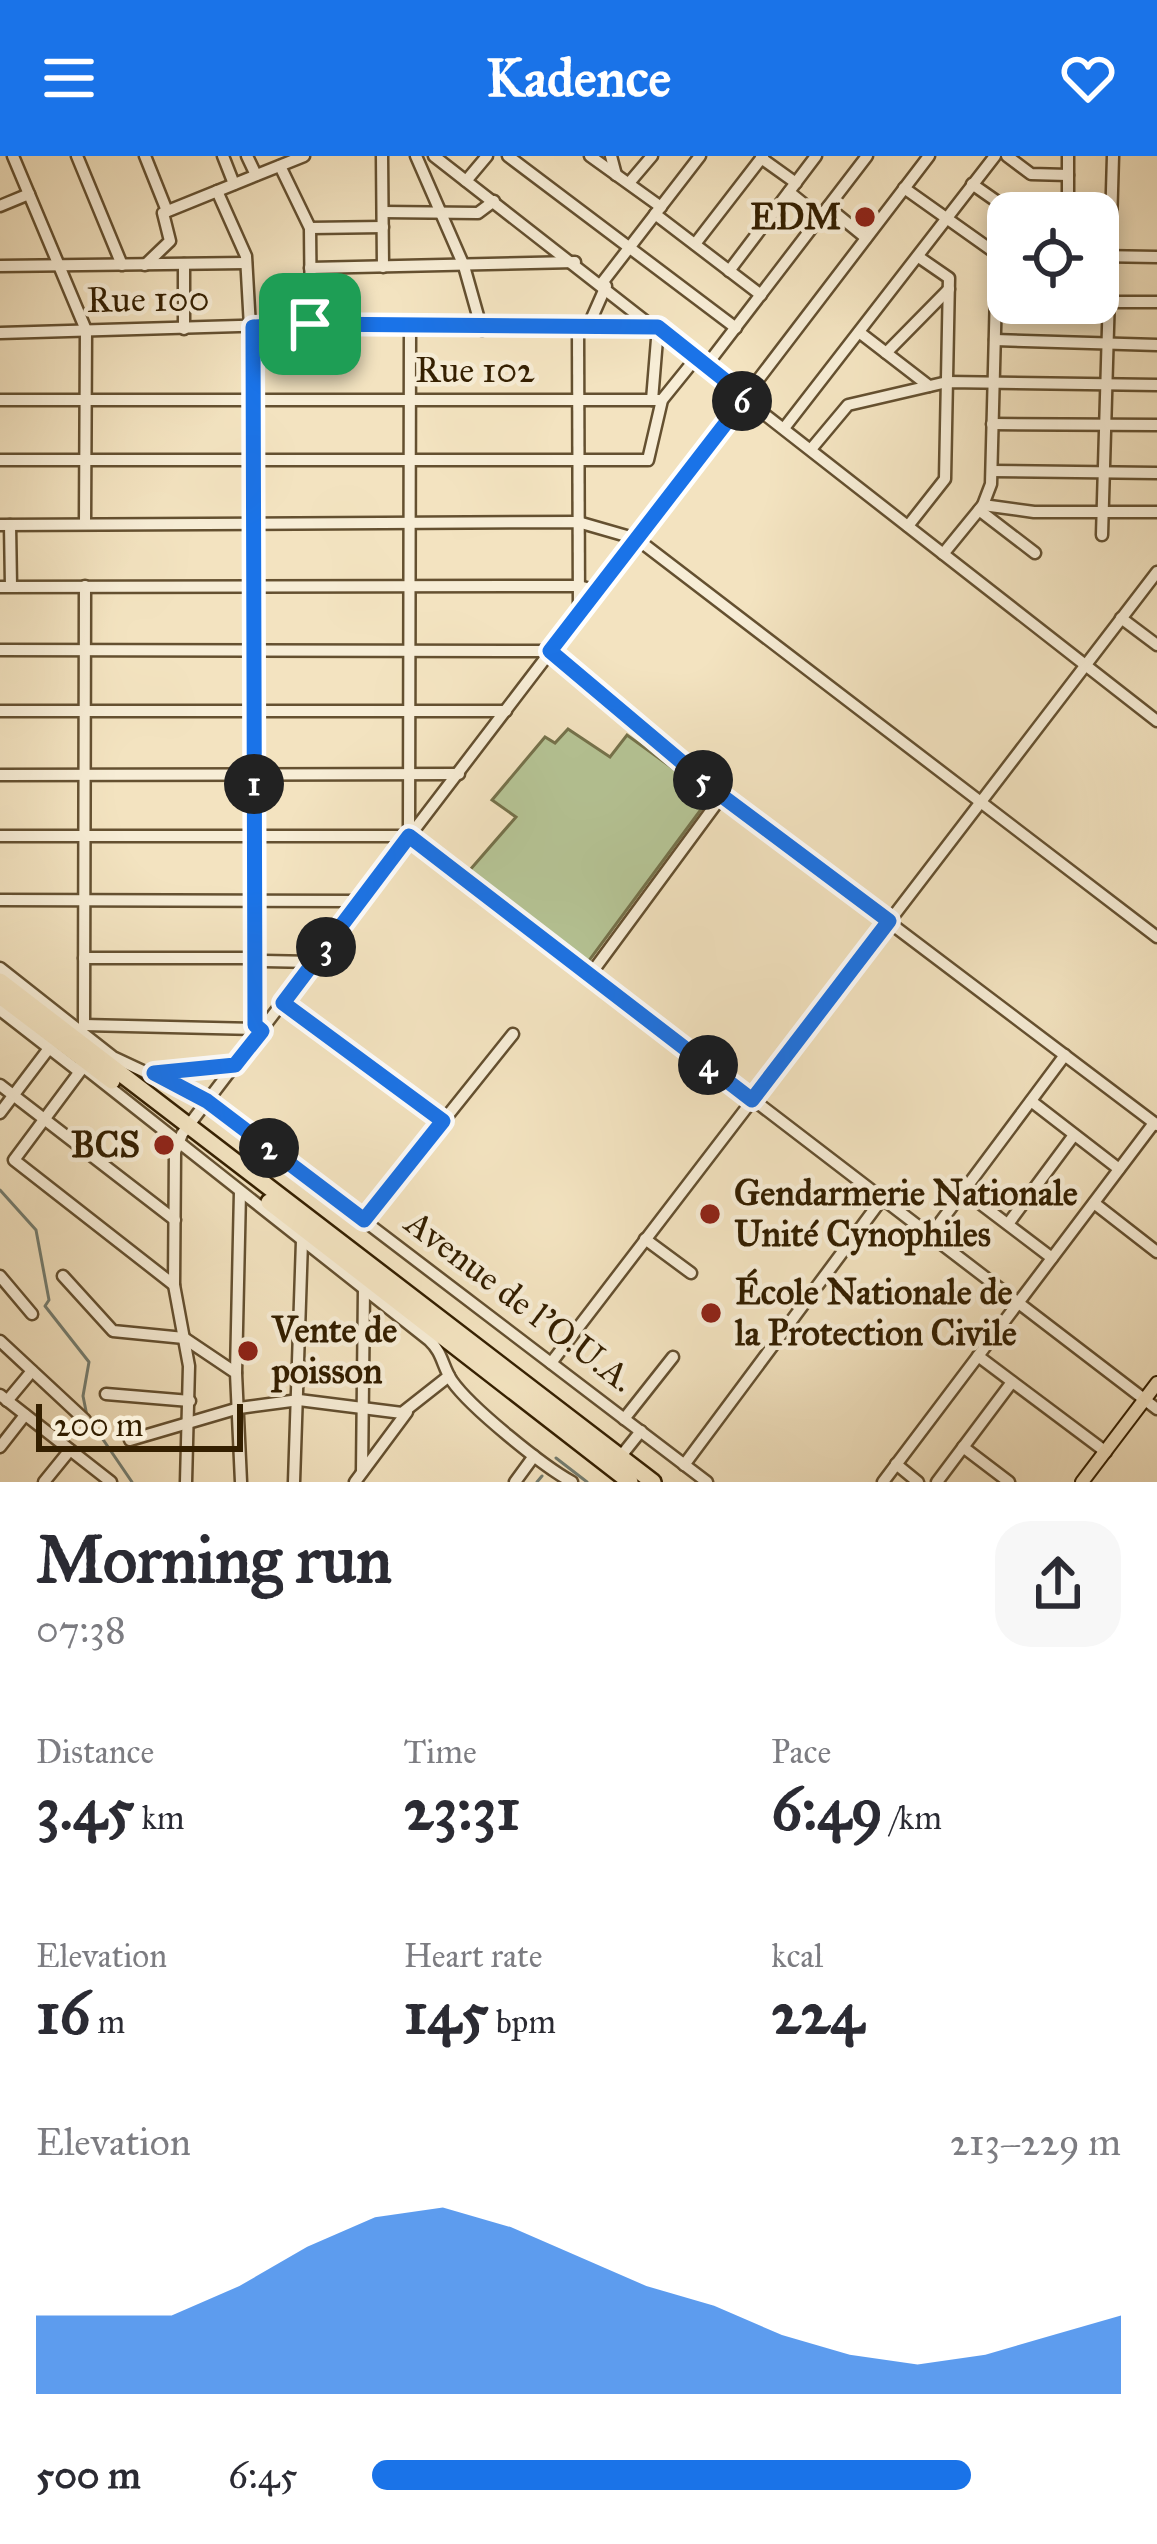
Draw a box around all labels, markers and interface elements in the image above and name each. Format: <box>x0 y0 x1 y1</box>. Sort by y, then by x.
icon: menu <box>36 45 102 111</box>
text: Kadence <box>486 45 671 111</box>
icon: heart <box>1055 45 1121 111</box>
map controls <box>987 192 1119 324</box>
button: locate <box>987 192 1119 324</box>
place label: EDM <box>750 195 841 239</box>
marker: EDM <box>852 204 878 230</box>
pin <box>259 273 361 375</box>
street label: Rue 100 <box>86 276 210 322</box>
icon: arrive <box>277 291 343 357</box>
street label: Rue 102 <box>415 348 535 392</box>
pin: 6 <box>712 371 772 431</box>
text: 6 <box>734 381 750 421</box>
pin: 5 <box>673 750 733 810</box>
pin: 1 <box>224 754 284 814</box>
text: 5 <box>695 760 711 800</box>
text: 1 <box>247 764 261 804</box>
pin: 3 <box>296 917 356 977</box>
text: 3 <box>319 927 333 967</box>
pin: 4 <box>678 1035 738 1095</box>
text: 4 <box>699 1045 717 1085</box>
pin: 2 <box>239 1118 299 1178</box>
place label: BCS <box>71 1123 140 1167</box>
text: 2 <box>261 1128 277 1168</box>
marker: BCS <box>151 1132 177 1158</box>
place label: Gendarmerie Nationale Unité Cynophiles <box>734 1171 1078 1256</box>
street label: Avenue de l'O.U.A. <box>395 1199 643 1401</box>
marker: Gendarmerie Nationale Unité Cynophiles <box>697 1201 723 1227</box>
place label: École Nationale de la Protection Civile <box>734 1268 1017 1355</box>
marker: École Nationale de la Protection Civile <box>698 1300 724 1326</box>
place label: Vente de poisson <box>270 1308 397 1393</box>
marker: Vente de poisson <box>235 1338 261 1364</box>
scale bar <box>36 1398 243 1451</box>
text: 200 m <box>54 1405 144 1445</box>
text: Morning run <box>36 1519 392 1600</box>
button: share <box>995 1521 1121 1647</box>
text: 07:38 <box>36 1605 126 1653</box>
text: Distance <box>36 1732 154 1772</box>
text: Time <box>404 1732 477 1772</box>
text: Pace <box>771 1732 831 1772</box>
text: 3.45 <box>36 1772 134 1845</box>
text: 23:31 <box>404 1772 520 1845</box>
text: 6:49 <box>771 1772 883 1845</box>
text: km <box>134 1798 185 1838</box>
text: /km <box>883 1798 942 1838</box>
text: Elevation <box>36 1936 167 1976</box>
text: Heart rate <box>404 1936 542 1976</box>
text: kcal <box>771 1936 823 1976</box>
text: 16 <box>36 1976 90 2049</box>
text: 145 <box>404 1976 489 2049</box>
text: 224 <box>771 1976 864 2049</box>
text: m <box>90 2002 125 2042</box>
text: bpm <box>489 2002 556 2042</box>
text: Elevation <box>36 2118 191 2166</box>
text: 213–229 m <box>950 2118 1121 2166</box>
text: 500 m <box>36 2451 141 2499</box>
text: 6:45 <box>228 2451 298 2499</box>

